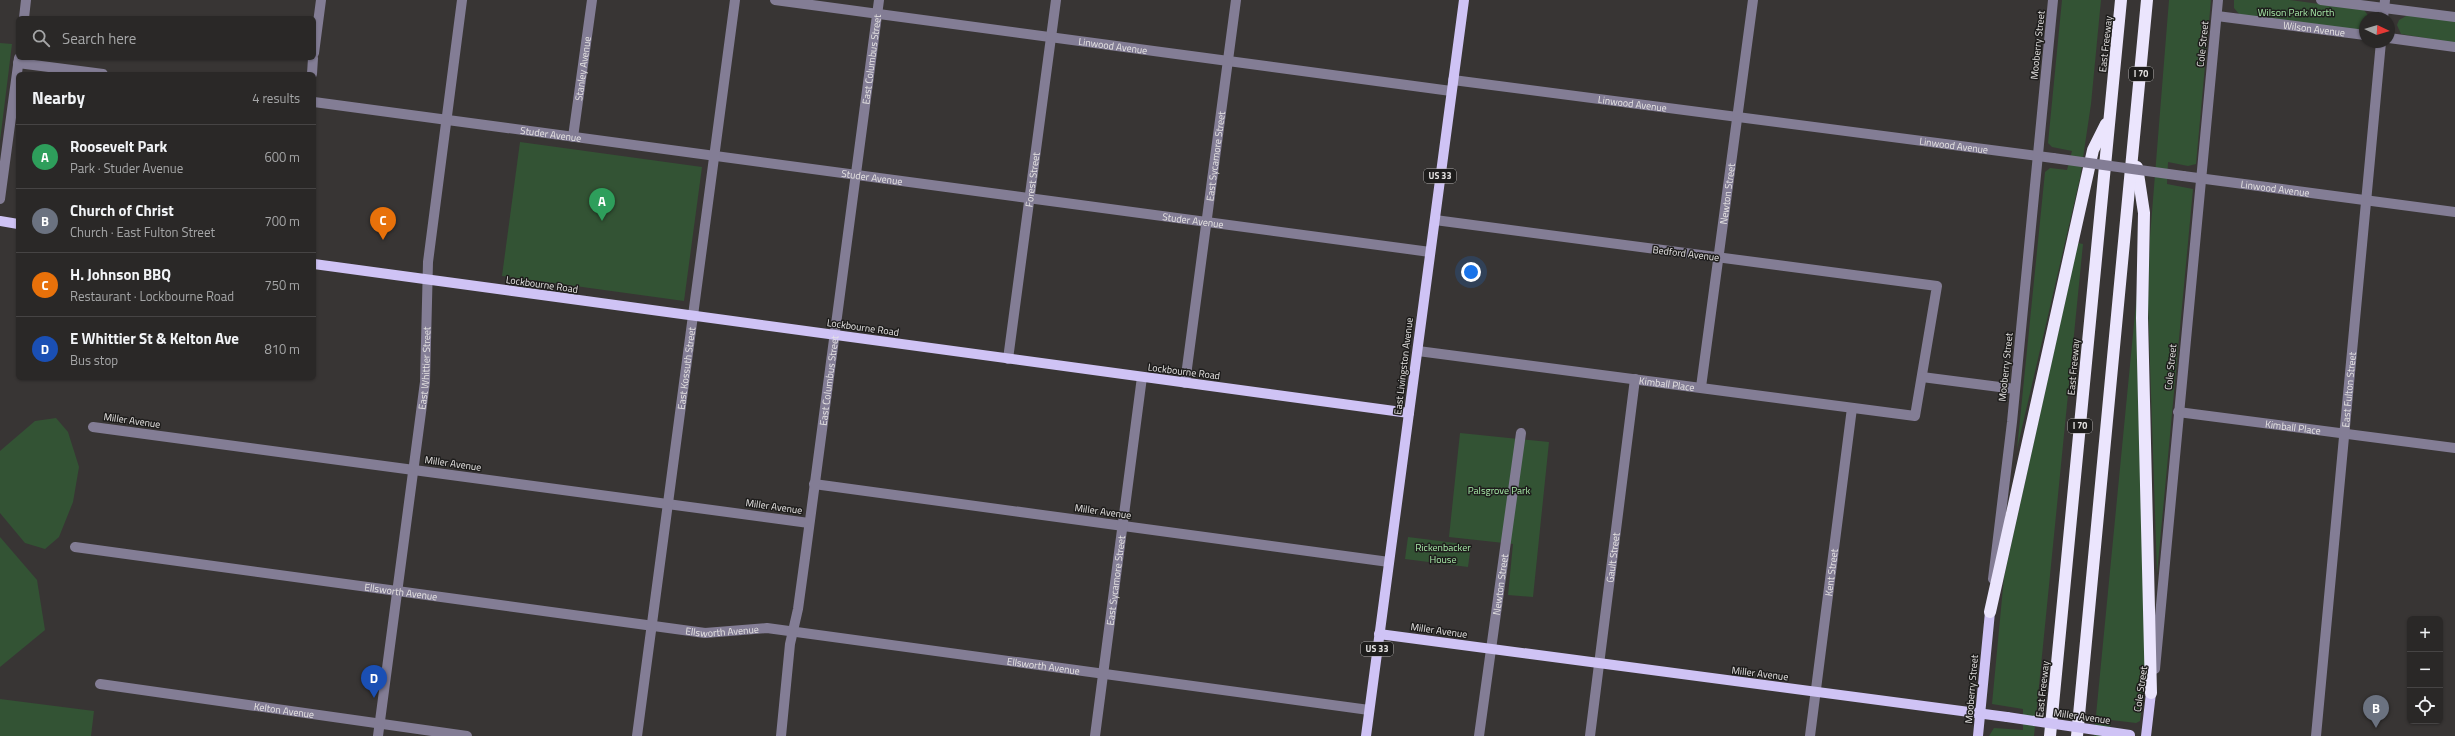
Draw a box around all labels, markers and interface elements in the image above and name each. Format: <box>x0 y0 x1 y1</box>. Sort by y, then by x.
park label: Wilson Park North <box>2258 5 2334 20</box>
street label: Mooberry Street <box>2026 9 2049 80</box>
north arrow <box>2359 12 2395 48</box>
street label: East Columbus Street <box>858 13 885 105</box>
street label: East Freeway <box>2095 15 2116 73</box>
search box <box>16 16 316 60</box>
street label: Wilson Avenue <box>2282 18 2346 40</box>
street label: Cole Street <box>2193 20 2212 68</box>
icon: search <box>30 27 52 49</box>
text: Search here <box>62 27 136 50</box>
street label: Linwood Avenue <box>1078 34 1148 58</box>
street label: Stanley Avenue <box>571 36 595 102</box>
road number: I 70 <box>2129 67 2153 81</box>
text: Nearby <box>32 85 85 111</box>
text: 4 results <box>252 88 300 108</box>
street label: Linwood Avenue <box>1597 92 1668 116</box>
street label: East Sycamore Street <box>1202 110 1229 202</box>
street label: Studer Avenue <box>519 123 582 146</box>
street label: Linwood Avenue <box>1918 134 1989 158</box>
text: Roosevelt Park <box>70 135 167 158</box>
text: A <box>41 147 49 167</box>
text: 600 m <box>264 147 300 167</box>
street label: Forest Street <box>1021 151 1044 208</box>
text: Park · Studer Avenue <box>70 158 183 178</box>
street label: Newton Street <box>1716 162 1739 225</box>
street label: Studer Avenue <box>840 166 903 189</box>
road number: US 33 <box>1424 169 1456 183</box>
street label: Linwood Avenue <box>2240 177 2310 201</box>
pin: A <box>589 188 615 221</box>
text: Church of Christ <box>70 199 174 222</box>
pin: C <box>370 207 396 240</box>
street label: Studer Avenue <box>1162 209 1225 232</box>
text: B <box>41 211 49 231</box>
text: 700 m <box>264 211 300 231</box>
text: Church · East Fulton Street <box>70 222 215 242</box>
street label: Bedford Avenue <box>1652 242 1720 265</box>
your location <box>1461 262 1481 282</box>
text: H. Johnson BBQ <box>70 263 171 286</box>
street label: Lockbourne Road <box>505 272 579 297</box>
text: C <box>41 275 49 295</box>
text: 750 m <box>264 275 300 295</box>
text: Restaurant · Lockbourne Road <box>70 286 234 306</box>
street label: Lockbourne Road <box>826 315 900 340</box>
street label: East Livingston Avenue <box>1390 317 1417 415</box>
street label: East Whittier Street <box>414 326 434 411</box>
street label: East Kossuth Street <box>674 326 699 411</box>
text: E Whittier St & Kelton Ave <box>70 327 239 350</box>
street label: Mooberry Street <box>1994 331 2017 402</box>
street label: East Columbus Street <box>816 334 843 426</box>
street label: East Freeway <box>2064 338 2083 396</box>
text: D <box>41 339 49 359</box>
text: 810 m <box>264 339 300 359</box>
street label: Cole Street <box>2161 343 2180 391</box>
text: Bus stop <box>70 350 118 370</box>
street label: East Fulton Street <box>2338 351 2360 428</box>
street label: Lockbourne Road <box>1147 360 1221 383</box>
street label: Kimball Place <box>1638 373 1696 395</box>
street label: Miller Avenue <box>103 409 161 432</box>
street label: Kimball Place <box>2264 416 2322 438</box>
road number: I 70 <box>2068 419 2092 433</box>
street label: Miller Avenue <box>424 452 482 475</box>
park label: Palsgrove Park <box>1468 483 1531 498</box>
street label: Miller Avenue <box>745 495 803 518</box>
street label: Miller Avenue <box>1074 500 1132 523</box>
street label: Gault Street <box>1602 531 1624 583</box>
street label: East Sycamore Street <box>1103 534 1129 626</box>
park label: Rickenbacker House <box>1415 540 1471 567</box>
street label: Kent Street <box>1821 547 1842 597</box>
street label: Newton Street <box>1489 553 1512 616</box>
street label: Ellsworth Avenue <box>363 580 438 604</box>
map controls <box>2407 616 2443 724</box>
button: + <box>2407 616 2443 652</box>
street label: Miller Avenue <box>1410 619 1468 642</box>
street label: Ellsworth Avenue <box>684 622 759 641</box>
road number: US 33 <box>1361 642 1393 656</box>
button: − <box>2407 652 2443 688</box>
street label: Ellsworth Avenue <box>1006 654 1081 679</box>
street label: Mooberry Street <box>1961 654 1982 724</box>
street label: East Freeway <box>2032 660 2053 718</box>
street label: Miller Avenue <box>1731 663 1789 684</box>
pin: D <box>361 665 387 698</box>
street label: Cole Street <box>2130 665 2151 713</box>
button: locate <box>2407 688 2443 724</box>
pin: B <box>2363 695 2389 728</box>
street label: Kelton Avenue <box>253 699 315 722</box>
street label: Miller Avenue <box>2053 705 2111 728</box>

